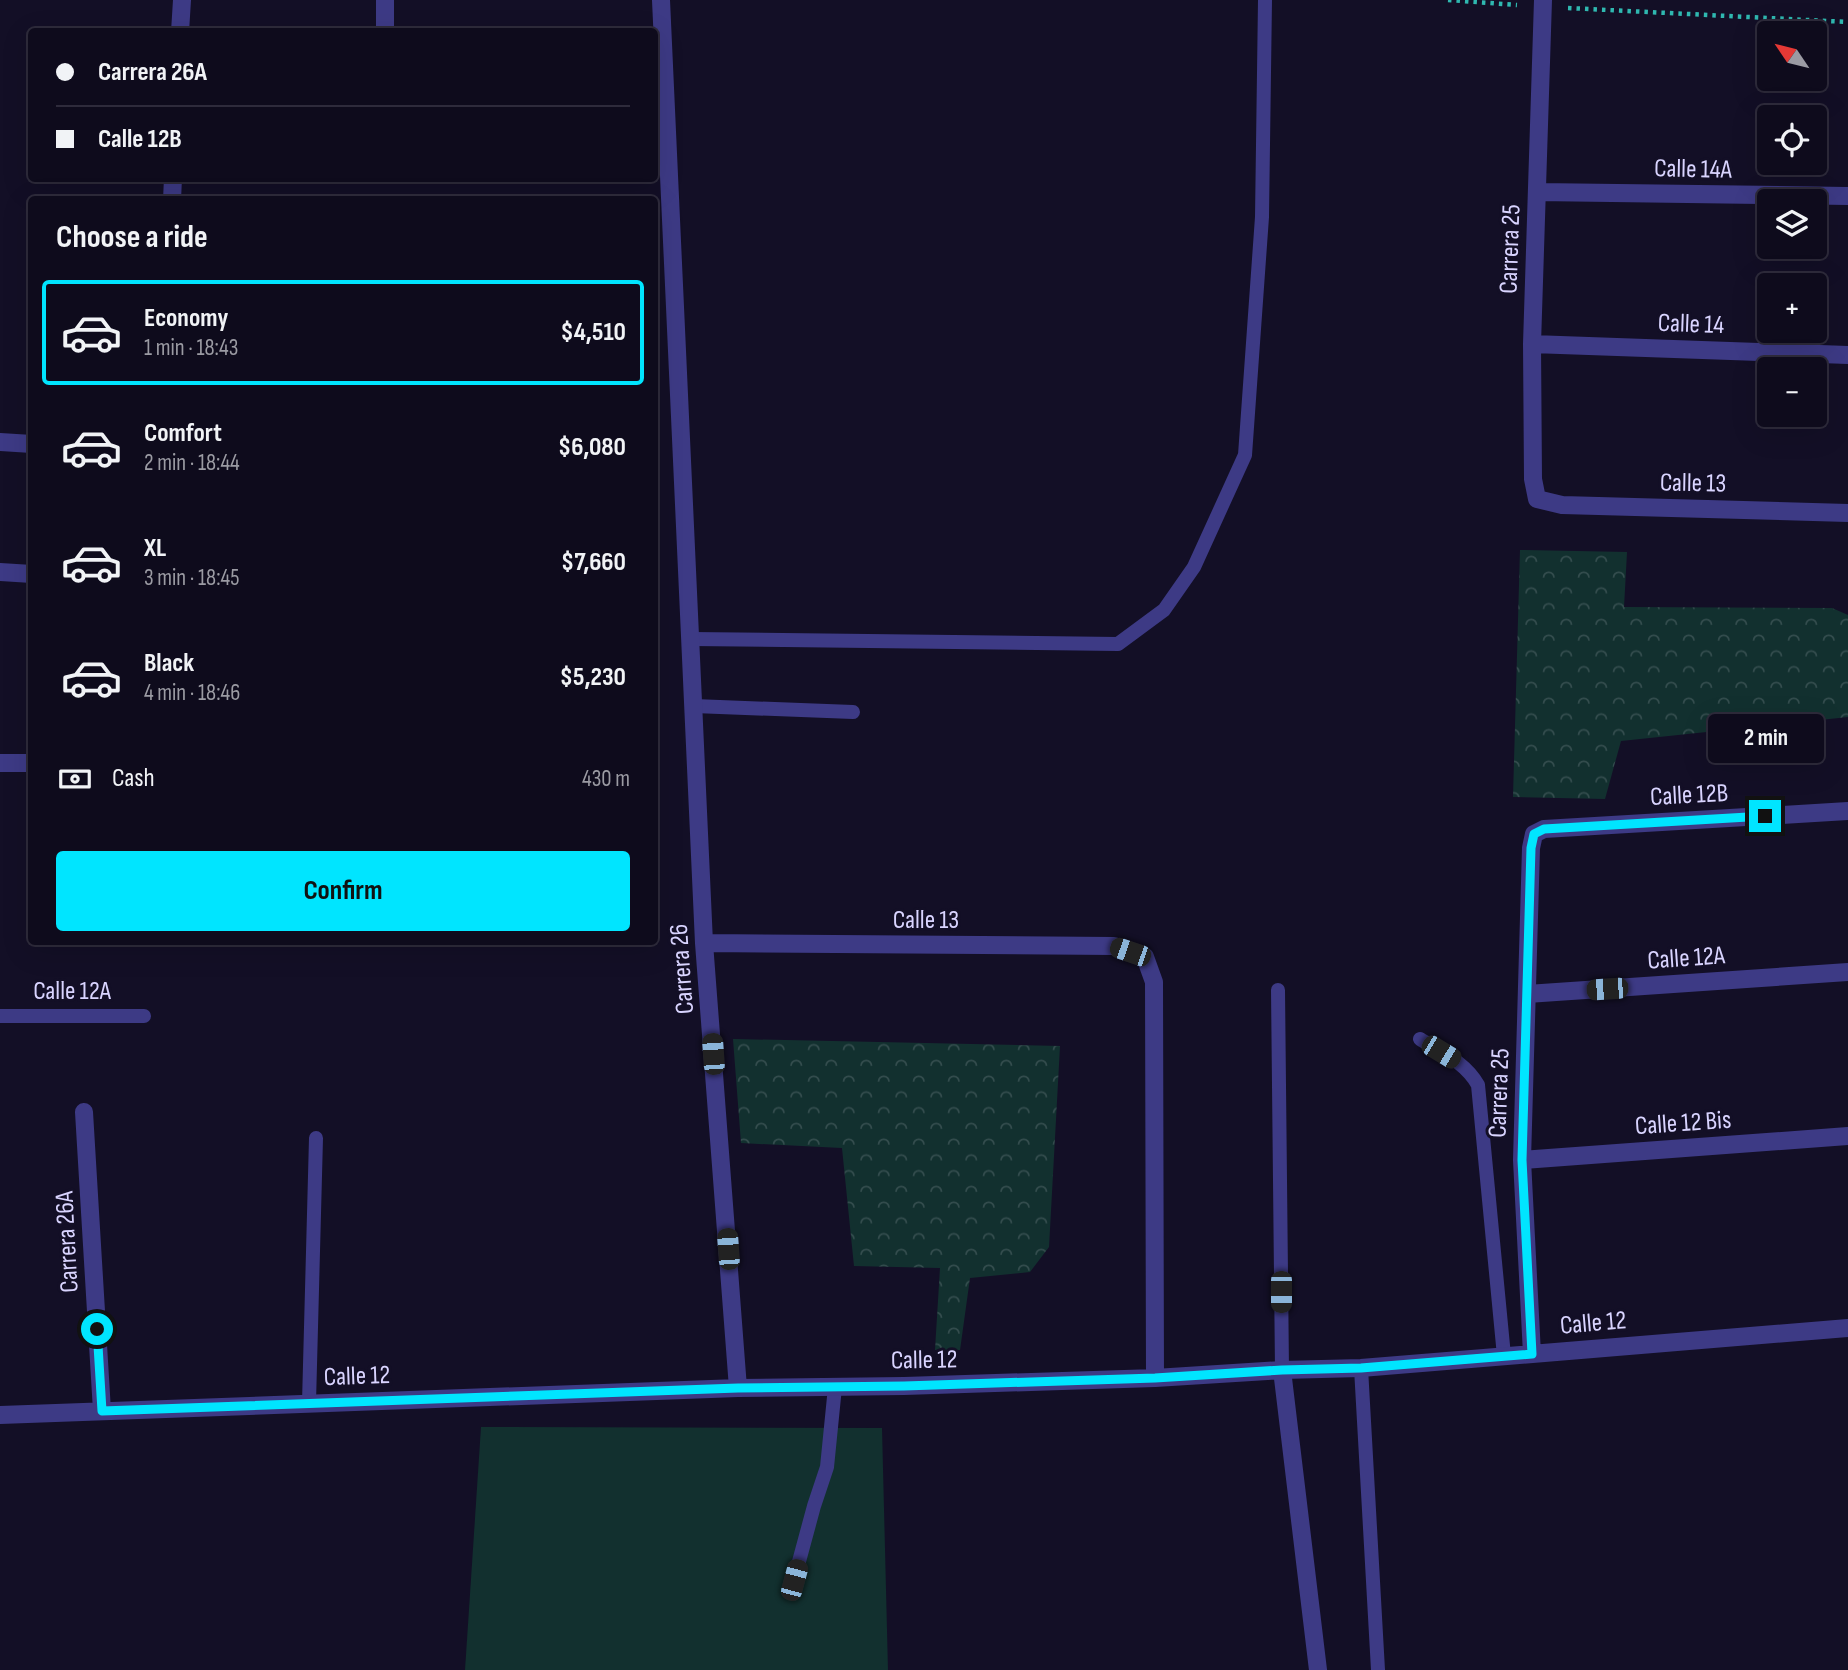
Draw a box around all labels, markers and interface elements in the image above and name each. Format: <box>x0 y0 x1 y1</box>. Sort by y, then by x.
north arrow <box>1757 21 1827 91</box>
map controls <box>1757 21 1827 427</box>
text: Carrera 26A <box>98 57 207 88</box>
button: locate <box>1757 105 1827 175</box>
text: Calle 12B <box>98 124 182 155</box>
street label: Calle 14A <box>1654 153 1733 186</box>
button: layers <box>1757 189 1827 259</box>
street label: Carrera 25 <box>1493 204 1528 294</box>
text: Choose a ride <box>56 218 208 257</box>
button: + <box>1757 273 1827 343</box>
icon: car <box>60 301 123 364</box>
text: Economy <box>144 303 228 334</box>
street label: Calle 14 <box>1657 308 1725 341</box>
text: $4,510 <box>560 317 626 348</box>
text: 1 min · 18:43 <box>144 334 238 362</box>
button: − <box>1757 357 1827 427</box>
icon: car <box>60 416 123 479</box>
text: Comfort <box>144 418 222 449</box>
text: $6,080 <box>558 432 626 463</box>
text: 2 min · 18:44 <box>144 449 240 477</box>
street label: Calle 13 <box>1659 467 1726 500</box>
icon: car <box>60 531 123 594</box>
text: XL <box>144 533 166 564</box>
text: $7,660 <box>561 547 626 578</box>
text: 3 min · 18:45 <box>144 564 239 592</box>
icon: car <box>60 646 123 709</box>
text: Black <box>144 648 194 679</box>
text: $5,230 <box>560 662 626 693</box>
text: 4 min · 18:46 <box>144 679 240 707</box>
callout: 2 min <box>1707 714 1823 764</box>
text: 2 min <box>1744 724 1788 752</box>
icon: cash <box>56 760 94 798</box>
text: Cash <box>112 763 155 794</box>
text: 430 m <box>582 765 630 793</box>
street label: Calle 12B <box>1649 778 1729 813</box>
route end <box>1749 800 1781 832</box>
button: Confirm <box>56 851 630 931</box>
street label: Calle 13 <box>893 905 959 936</box>
street label: Carrera 26 <box>664 923 701 1015</box>
car <box>1107 935 1154 969</box>
street label: Calle 12A <box>1646 940 1727 977</box>
street label: Calle 12A <box>33 976 112 1007</box>
car <box>1586 977 1629 1001</box>
car <box>702 1032 725 1076</box>
car <box>1418 1032 1465 1072</box>
street label: Carrera 25 <box>1482 1048 1517 1138</box>
street label: Calle 12 Bis <box>1634 1105 1732 1142</box>
street label: Carrera 26A <box>49 1190 86 1293</box>
car <box>717 1227 740 1271</box>
car <box>1271 1271 1292 1313</box>
street label: Calle 12 <box>1559 1305 1628 1342</box>
route start <box>81 1313 113 1345</box>
street label: Calle 12 <box>890 1344 958 1377</box>
street label: Calle 12 <box>323 1360 391 1393</box>
car <box>779 1557 810 1603</box>

